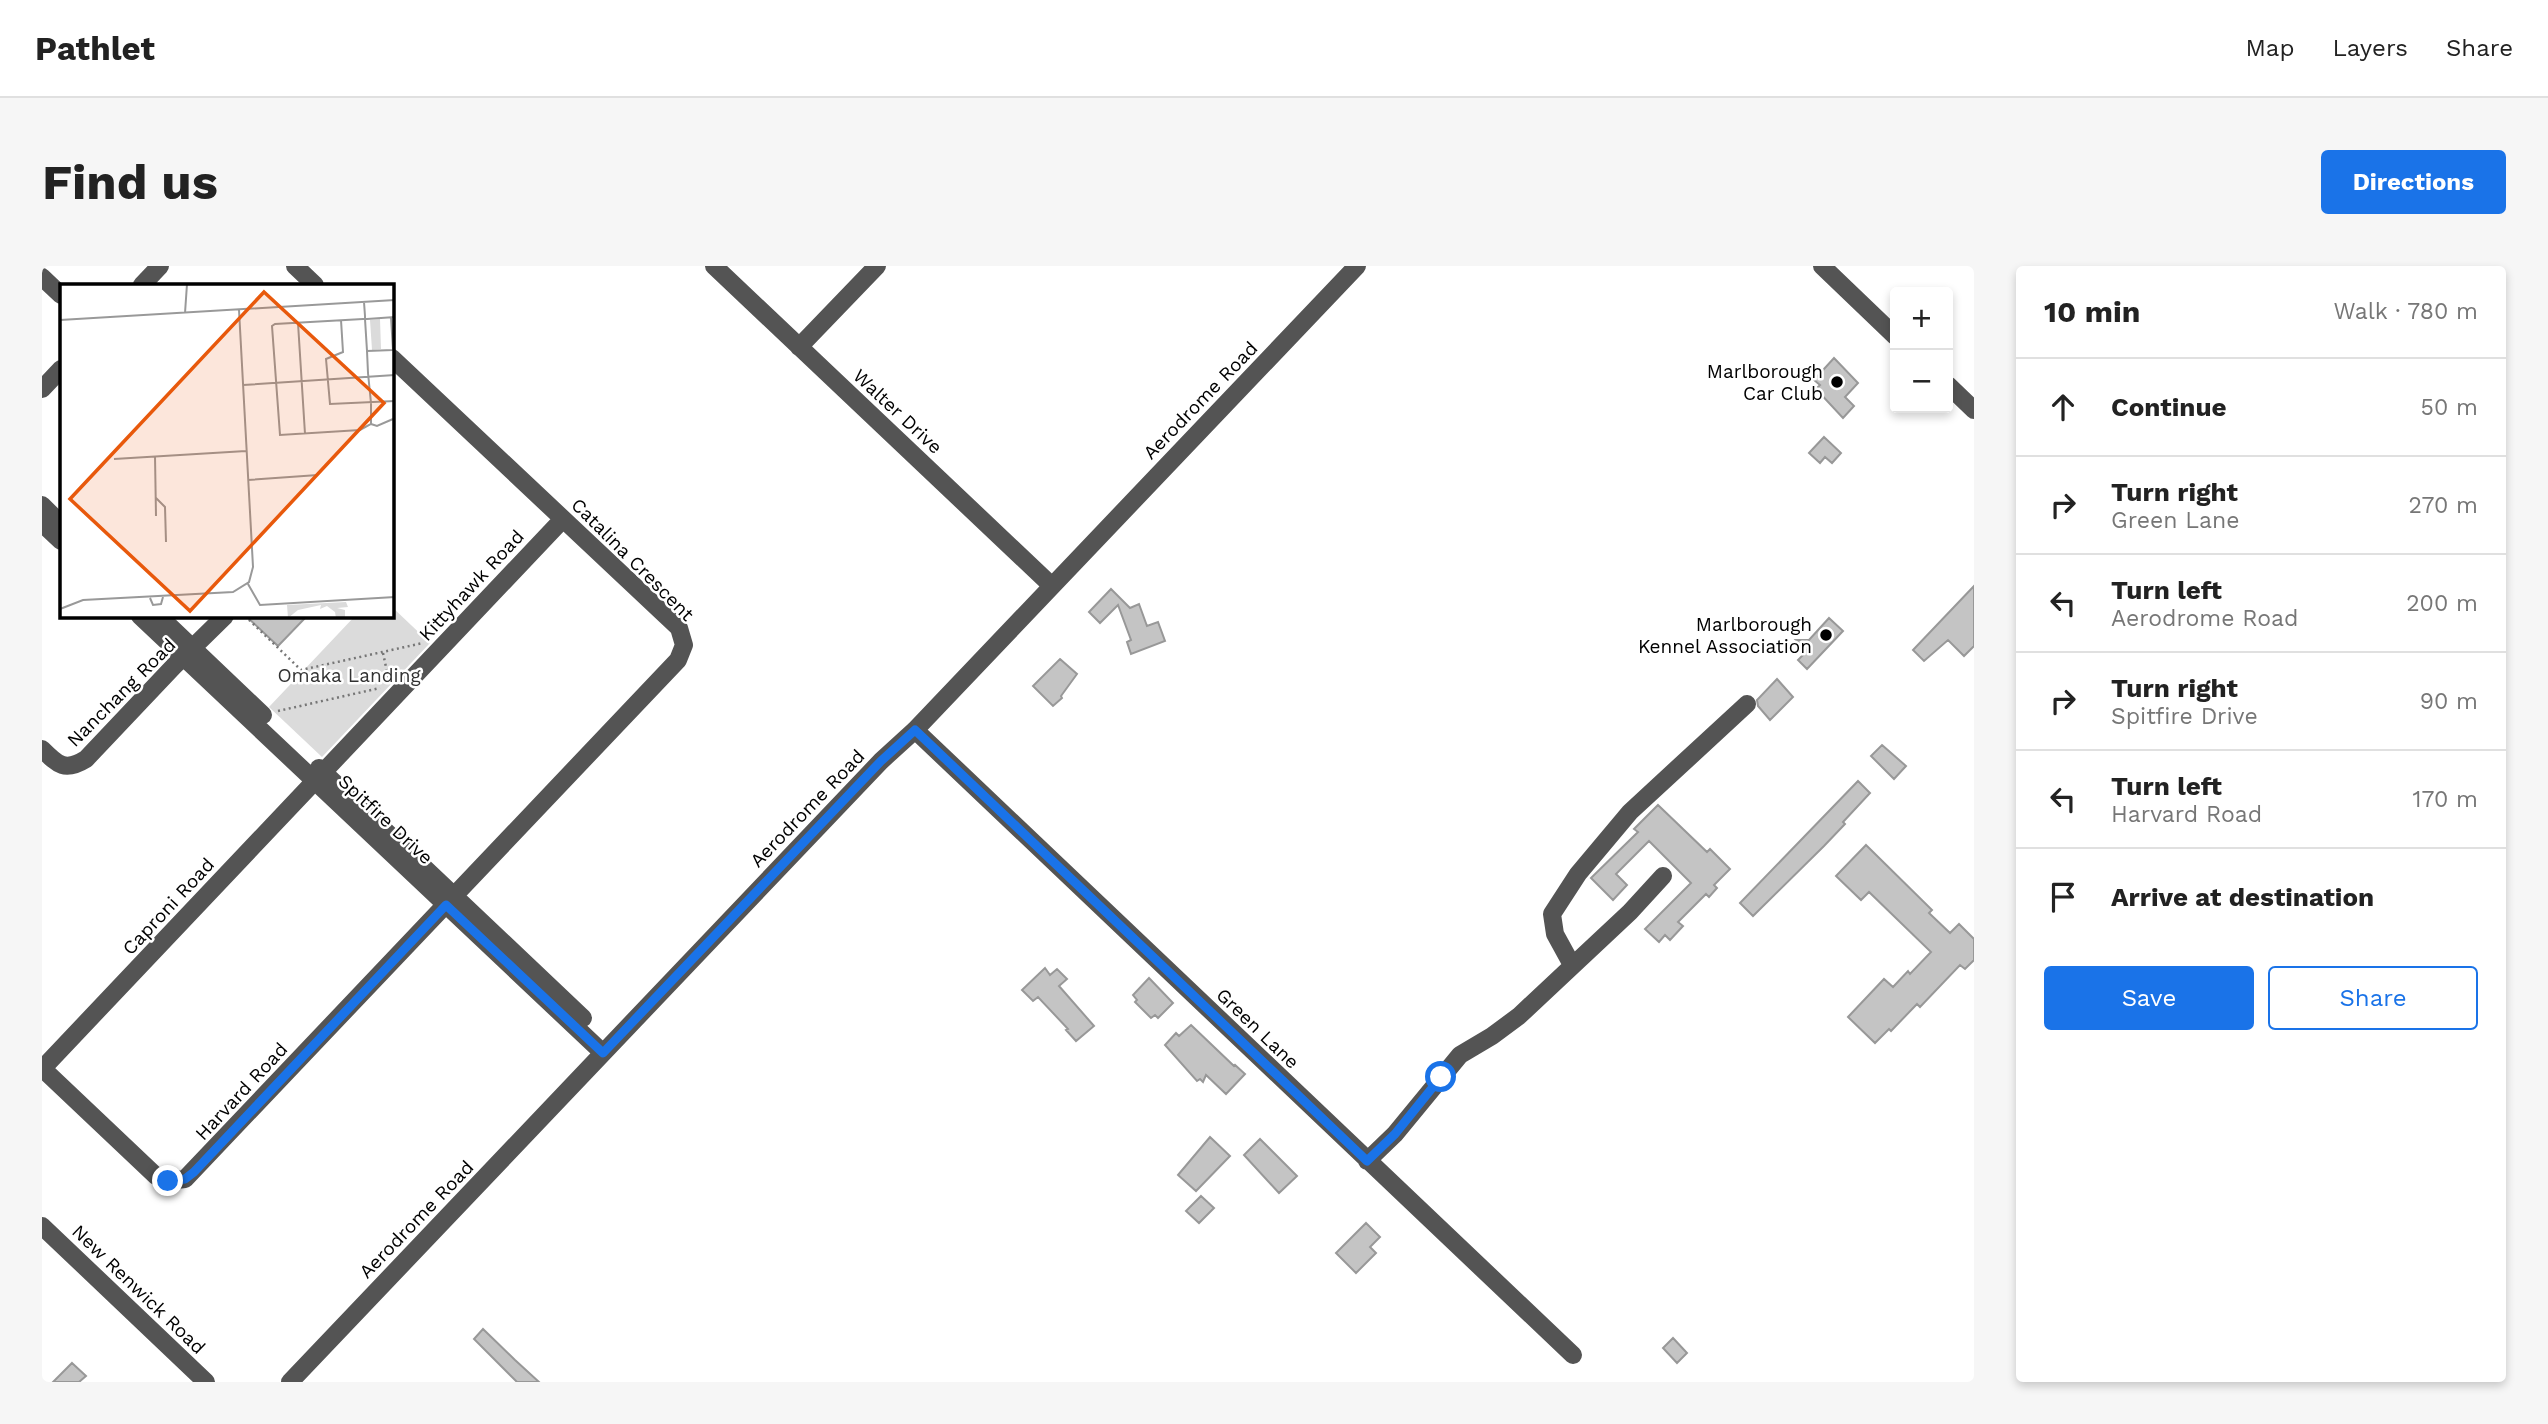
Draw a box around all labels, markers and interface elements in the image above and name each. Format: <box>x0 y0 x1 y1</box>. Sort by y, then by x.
text: Pathlet <box>35 29 155 68</box>
text: Map <box>2246 34 2294 62</box>
text: Layers <box>2332 34 2408 62</box>
text: Share <box>2446 34 2513 62</box>
button: Directions <box>2321 150 2506 214</box>
text: Find us <box>42 153 218 211</box>
inset map <box>60 284 394 618</box>
map controls <box>1890 287 1953 413</box>
button: + <box>1890 287 1953 350</box>
text: 10 min <box>2044 294 2140 329</box>
text: Walk · 780 m <box>2334 298 2478 325</box>
street label: Aerodrome Road <box>1138 337 1262 464</box>
button: − <box>1890 350 1953 413</box>
place label: Marlborough Car Club <box>1707 360 1823 405</box>
street label: Walter Drive <box>848 364 947 459</box>
marker: Marlborough Car Club <box>1829 374 1845 390</box>
icon: ahead <box>2044 388 2082 426</box>
text: Continue <box>2111 392 2227 422</box>
text: 50 m <box>2421 394 2478 421</box>
text: Turn right <box>2111 477 2238 507</box>
icon: right <box>2044 486 2082 524</box>
text: 270 m <box>2409 492 2478 519</box>
street label: Catalina Crescent <box>566 493 699 626</box>
text: Green Lane <box>2111 507 2240 534</box>
street label: Kittyhawk Road <box>414 525 529 646</box>
text: Turn left <box>2111 575 2222 605</box>
icon: left <box>2044 584 2082 622</box>
text: 200 m <box>2406 590 2478 617</box>
text: Aerodrome Road <box>2111 605 2298 632</box>
place label: Marlborough Kennel Association <box>1638 613 1812 658</box>
marker: Marlborough Kennel Association <box>1818 627 1834 643</box>
street label: Nanchang Road <box>62 633 180 751</box>
park label: Omaka Landing <box>277 664 421 687</box>
text: Turn right <box>2111 673 2238 703</box>
icon: right <box>2044 682 2082 720</box>
text: 90 m <box>2420 688 2478 715</box>
text: Spitfire Drive <box>2111 703 2258 730</box>
street label: Aerodrome Road <box>745 745 869 872</box>
street label: Spitfire Drive <box>333 770 438 869</box>
text: Turn left <box>2111 771 2222 801</box>
icon: left <box>2044 780 2082 818</box>
text: 170 m <box>2413 786 2478 813</box>
text: Harvard Road <box>2111 801 2262 828</box>
street label: Caproni Road <box>118 853 219 960</box>
icon: arrive <box>2044 878 2082 916</box>
text: Arrive at destination <box>2111 882 2374 912</box>
button: Save <box>2044 966 2254 1030</box>
button: Share <box>2268 966 2478 1030</box>
street label: Green Lane <box>1211 983 1304 1074</box>
street label: Harvard Road <box>190 1038 292 1145</box>
route start <box>1425 1061 1456 1092</box>
street label: Aerodrome Road <box>354 1156 478 1283</box>
route end <box>152 1165 183 1196</box>
street label: New Renwick Road <box>67 1220 210 1359</box>

